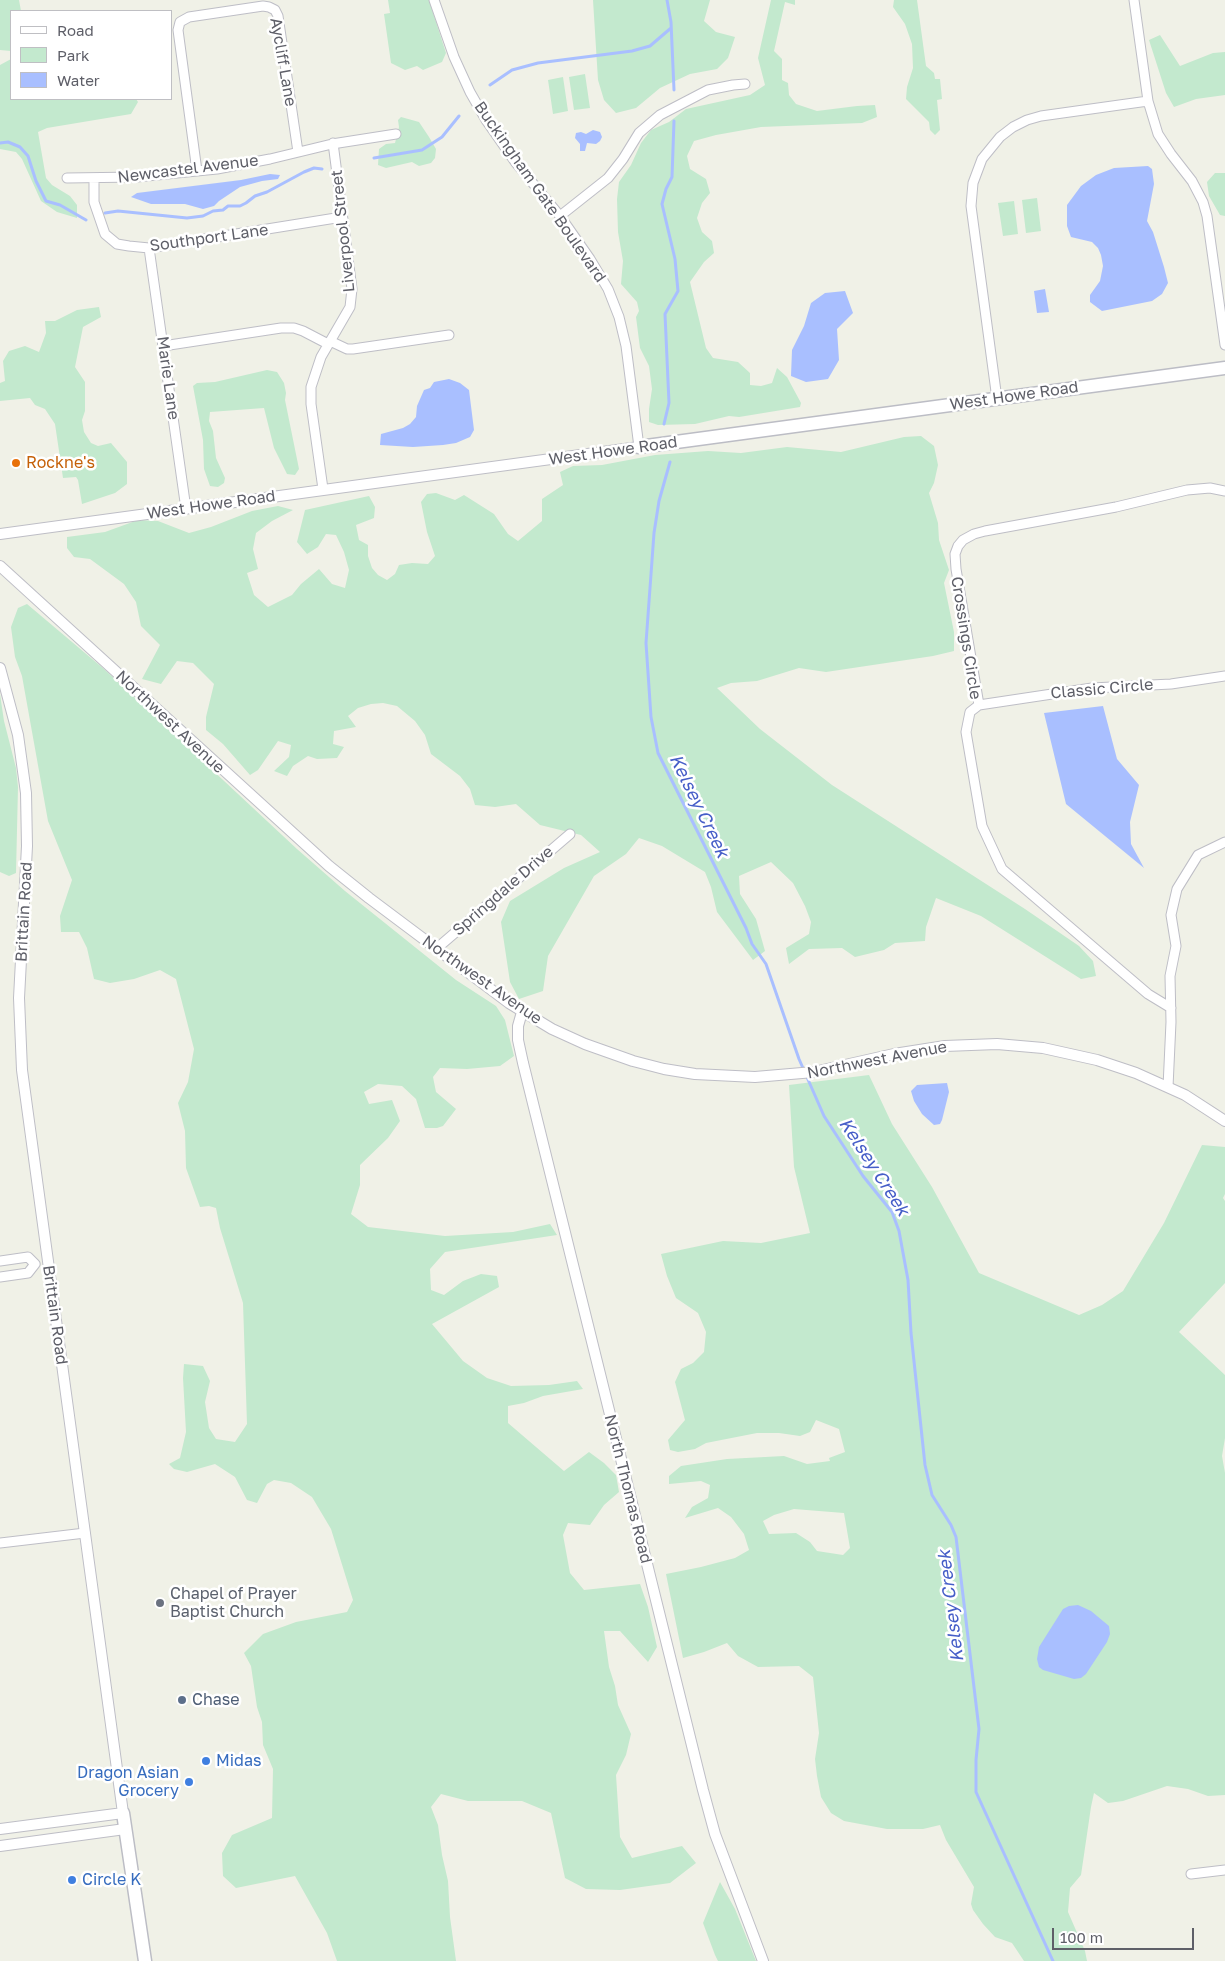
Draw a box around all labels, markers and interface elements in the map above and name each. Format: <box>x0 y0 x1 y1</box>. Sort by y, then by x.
legend <box>10 10 172 100</box>
street label: Aycliff Lane <box>266 16 300 108</box>
text: Road <box>57 21 94 39</box>
text: Park <box>57 46 89 64</box>
text: Water <box>57 71 100 89</box>
street label: Buckingham Gate Boulevard <box>470 98 610 286</box>
street label: Newcastel Avenue <box>117 151 259 187</box>
street label: Liverpool Street <box>327 169 359 293</box>
street label: Southport Lane <box>148 220 270 256</box>
street label: Marie Lane <box>153 335 183 421</box>
street label: West Howe Road <box>948 377 1080 415</box>
street label: West Howe Road <box>547 432 679 470</box>
place label: Rockne's <box>26 453 95 473</box>
marker: Rockne's <box>10 457 22 469</box>
street label: West Howe Road <box>145 486 277 524</box>
street label: Crossings Circle <box>947 575 985 701</box>
street label: Northwest Avenue <box>112 667 228 777</box>
street label: Classic Circle <box>1050 675 1154 703</box>
water label: Kelsey Creek <box>665 751 733 861</box>
street label: Springdale Drive <box>449 842 557 940</box>
street label: Brittain Road <box>12 861 36 963</box>
street label: Northwest Avenue <box>418 931 546 1029</box>
street label: Northwest Avenue <box>806 1037 948 1083</box>
water label: Kelsey Creek <box>834 1114 914 1220</box>
street label: Brittain Road <box>39 1264 71 1366</box>
street label: North Thomas Road <box>600 1413 656 1565</box>
water label: Kelsey Creek <box>933 1549 969 1663</box>
place label: Chapel of Prayer Baptist Church <box>170 1584 297 1622</box>
marker: Chapel of Prayer Baptist Church <box>154 1597 166 1609</box>
place label: Chase <box>192 1690 240 1710</box>
marker: Chase <box>176 1694 188 1706</box>
place label: Midas <box>216 1751 261 1771</box>
marker: Midas <box>200 1755 212 1767</box>
place label: Dragon Asian Grocery <box>77 1763 179 1801</box>
marker: Dragon Asian Grocery <box>183 1776 195 1788</box>
place label: Circle K <box>82 1870 141 1890</box>
marker: Circle K <box>66 1874 78 1886</box>
scale bar <box>1055 1918 1198 1950</box>
text: 100 m <box>1060 1928 1103 1946</box>

